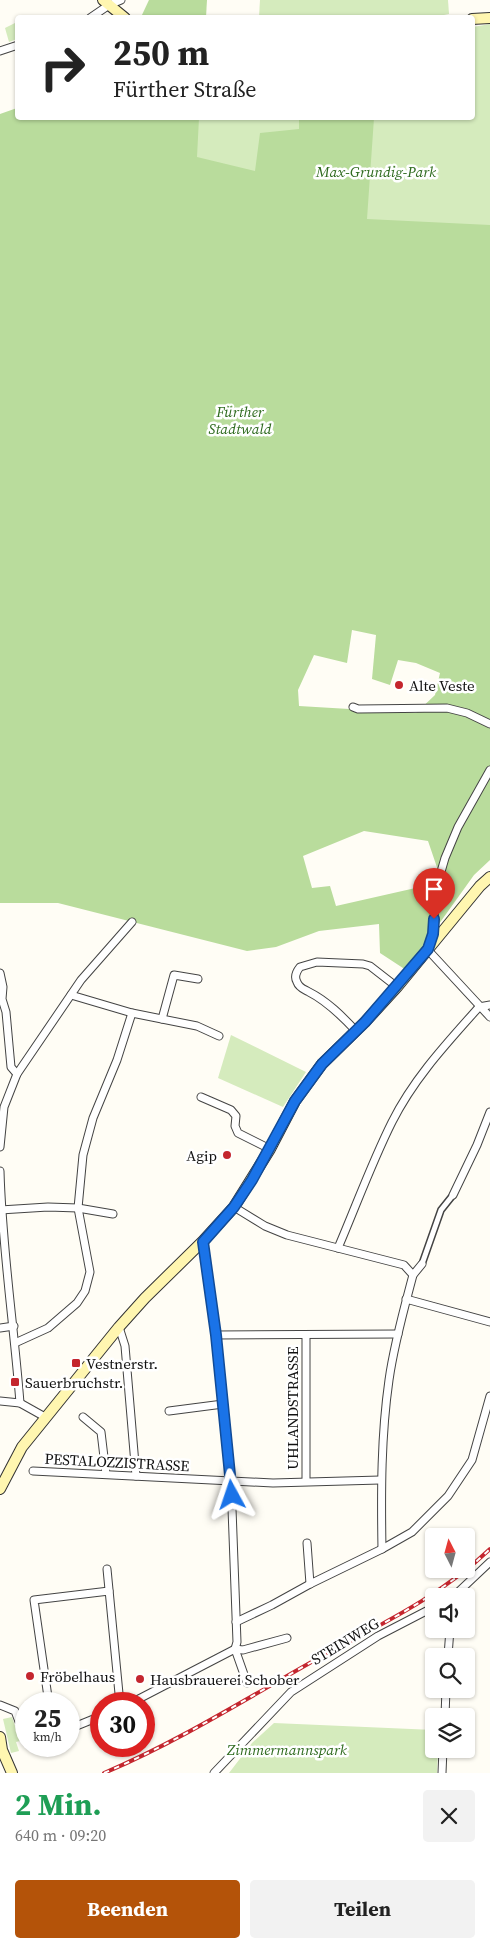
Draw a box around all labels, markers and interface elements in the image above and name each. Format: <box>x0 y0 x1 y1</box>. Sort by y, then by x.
text: 250 m <box>113 29 209 77</box>
icon: right <box>30 35 95 100</box>
text: Fürther Straße <box>113 74 257 104</box>
park label: Max-Grundig-Park <box>315 161 437 182</box>
park label: Fürther Stadtwald <box>208 401 272 439</box>
place label: Alte Veste <box>409 675 475 696</box>
marker: Alte Veste <box>393 679 405 691</box>
pin <box>413 868 455 919</box>
icon: arrive <box>420 875 448 903</box>
place label: Agip <box>186 1145 217 1166</box>
marker: Agip <box>221 1149 233 1161</box>
street label: UHLANDSTRASSE <box>282 1346 303 1470</box>
place label: Vestnerstr. <box>86 1353 158 1374</box>
marker: Vestnerstr. <box>70 1357 82 1369</box>
place label: Sauerbruchstr. <box>25 1372 123 1393</box>
marker: Sauerbruchstr. <box>9 1376 21 1388</box>
street label: PESTALOZZISTRASSE <box>44 1448 190 1476</box>
position arrow <box>205 1468 257 1520</box>
north arrow <box>425 1528 475 1578</box>
map controls <box>425 1528 475 1758</box>
button: sound <box>425 1588 475 1638</box>
street label: STEINWEG <box>307 1612 383 1670</box>
button: search <box>425 1648 475 1698</box>
place label: Fröbelhaus <box>40 1666 115 1687</box>
place label: Hausbrauerei Schober <box>150 1669 300 1690</box>
marker: Fröbelhaus <box>24 1670 36 1682</box>
marker: Hausbrauerei Schober <box>134 1673 146 1685</box>
speed limit sign: 30 <box>90 1692 155 1757</box>
text: 25 <box>34 1701 61 1735</box>
button: layers <box>425 1708 475 1758</box>
text: km/h <box>33 1729 62 1745</box>
park label: Zimmermannspark <box>226 1739 348 1760</box>
text: 2 Min. <box>15 1784 102 1825</box>
button: close <box>423 1790 475 1842</box>
text: 640 m · 09:20 <box>15 1824 106 1846</box>
button: Beenden <box>15 1880 240 1938</box>
button: Teilen <box>250 1880 475 1938</box>

